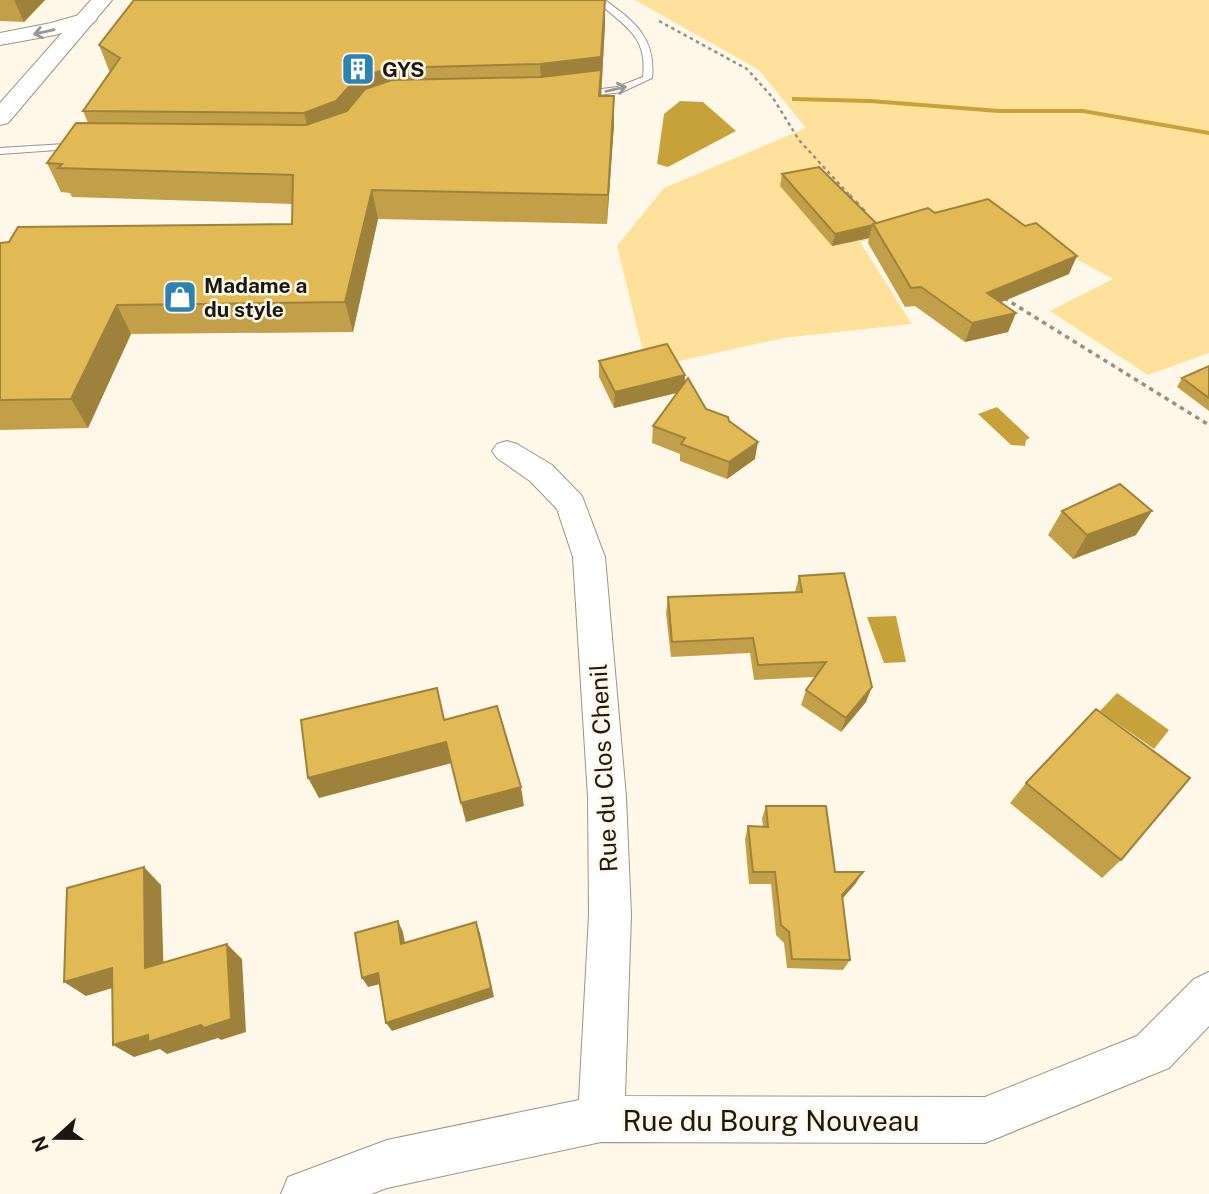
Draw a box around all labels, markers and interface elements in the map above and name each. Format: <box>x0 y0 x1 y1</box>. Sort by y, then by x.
one-way arrow <box>33 25 56 39</box>
building icon: GYS <box>339 50 377 88</box>
place label: GYS <box>382 57 424 82</box>
one-way arrow <box>604 82 627 95</box>
place label: Madame a du style <box>204 273 307 322</box>
shop icon: Madame a du style <box>161 278 199 316</box>
street label: Rue du Clos Chenil <box>584 663 622 873</box>
north arrow <box>21 1103 91 1173</box>
street label: Rue du Bourg Nouveau <box>623 1104 919 1137</box>
text: N <box>27 1133 53 1155</box>

